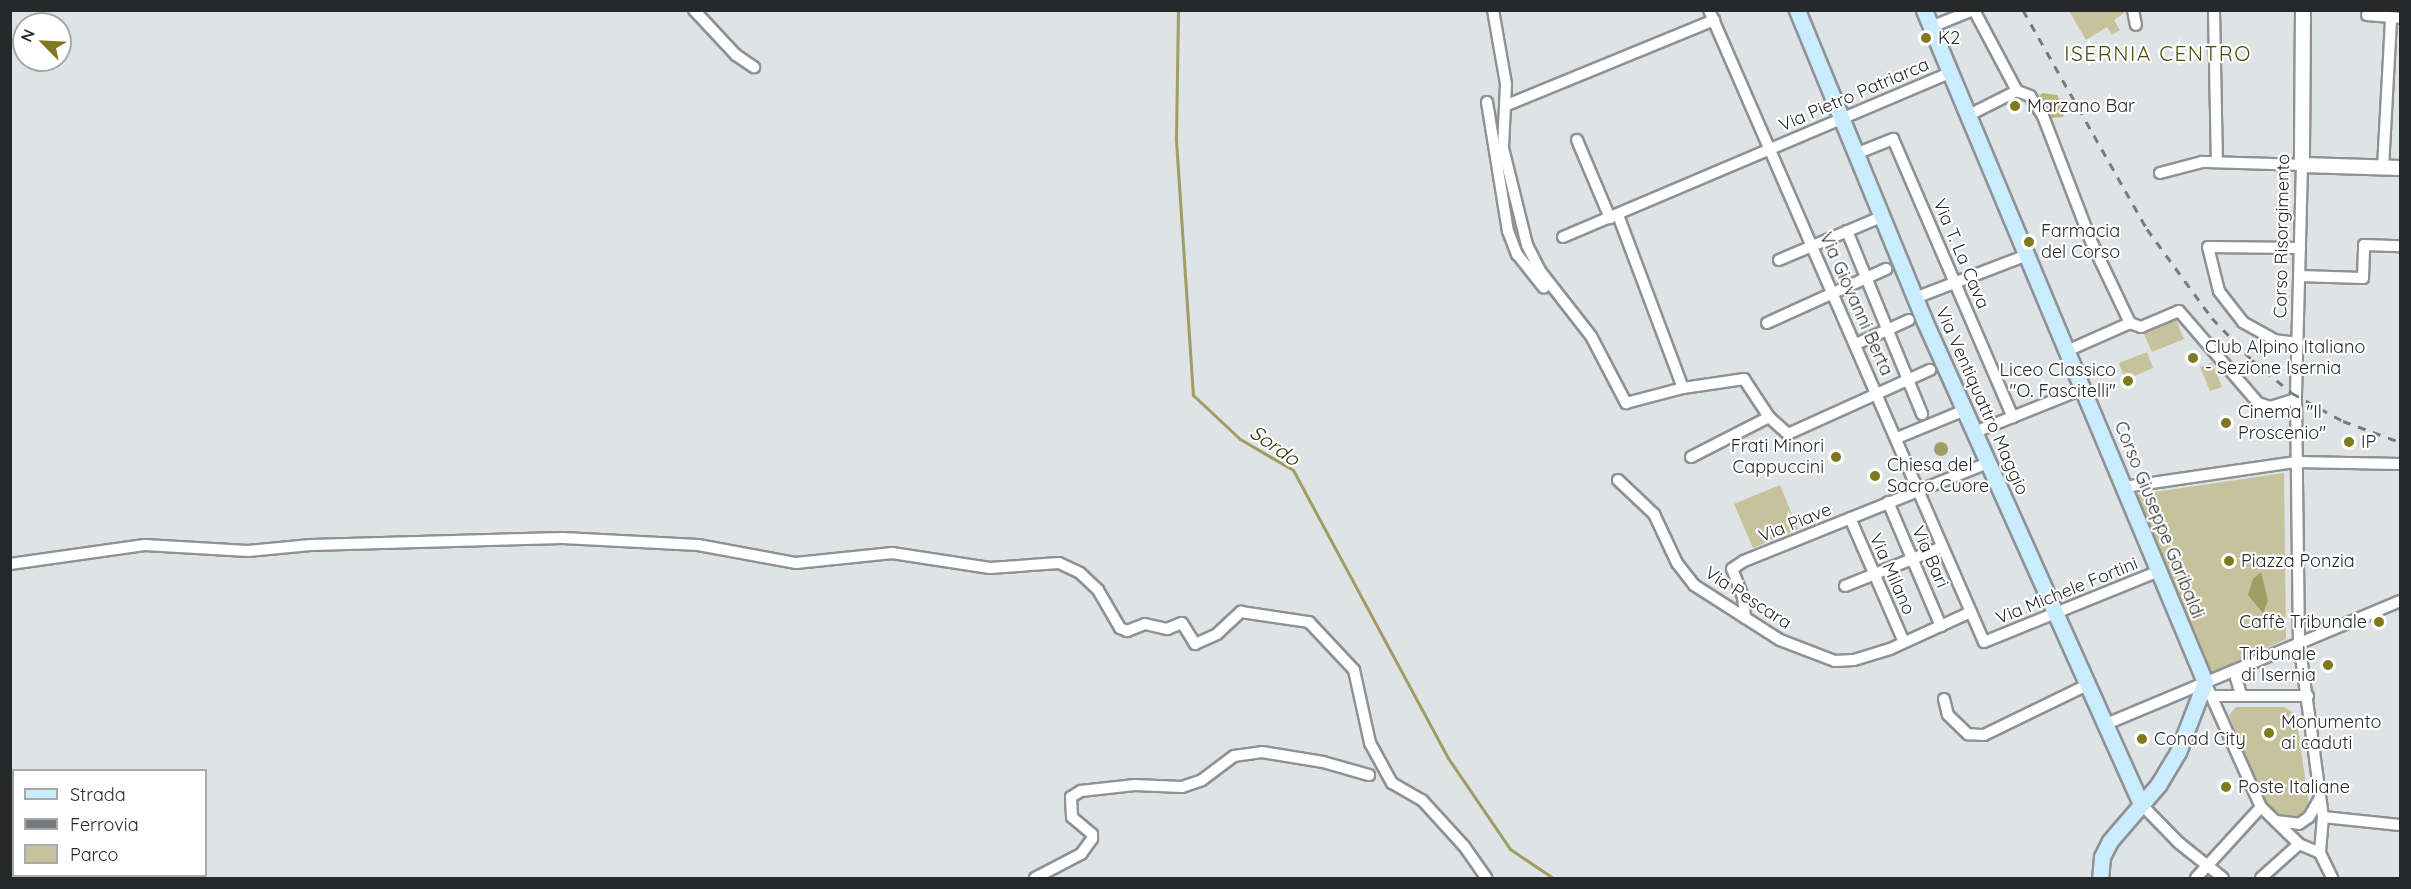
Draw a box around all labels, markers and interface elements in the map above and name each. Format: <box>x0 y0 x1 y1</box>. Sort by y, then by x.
north arrow <box>12 12 72 72</box>
text: N <box>16 26 39 45</box>
place label: K2 <box>1938 27 1960 49</box>
marker: K2 <box>1919 31 1933 45</box>
district label: ISERNIA CENTRO <box>2064 40 2252 66</box>
street label: Via Pietro Patriarca <box>1776 54 1932 136</box>
place label: Marzano Bar <box>2027 95 2135 117</box>
marker: Marzano Bar <box>2008 99 2022 113</box>
street label: Corso Risorgimento <box>2270 154 2294 318</box>
street label: Via T. La Cava <box>1928 196 1994 312</box>
place label: Farmacia del Corso <box>2041 221 2120 264</box>
street label: Via Giovanni Berta <box>1815 229 1897 379</box>
marker: Farmacia del Corso <box>2022 235 2036 249</box>
street label: Via Ventiquattro Maggio <box>1931 304 2033 498</box>
place label: Club Alpino Italiano - Sezione Isernia <box>2205 337 2365 380</box>
marker: Club Alpino Italiano - Sezione Isernia <box>2186 351 2200 365</box>
place label: Liceo Classico "O. Fascitelli" <box>2000 360 2116 403</box>
marker: Liceo Classico "O. Fascitelli" <box>2121 374 2135 388</box>
place label: Cinema "Il Proscenio" <box>2238 402 2326 444</box>
marker: Cinema "Il Proscenio" <box>2219 416 2233 430</box>
street label: Corso Giuseppe Garibaldi <box>2109 418 2209 622</box>
water label: Sordo <box>1246 419 1304 471</box>
place label: IP <box>2361 431 2376 453</box>
marker: IP <box>2342 435 2356 449</box>
place label: Frati Minori Cappuccini <box>1731 436 1824 478</box>
marker: Frati Minori Cappuccini <box>1829 450 1843 464</box>
place label: Chiesa del Sacro Cuore <box>1887 455 1989 498</box>
marker: Chiesa del Sacro Cuore <box>1868 469 1882 483</box>
street label: Via Piave <box>1755 499 1835 547</box>
street label: Via Bari <box>1907 523 1953 591</box>
street label: Via Milano <box>1865 530 1919 618</box>
place label: Piazza Ponzia <box>2241 550 2355 572</box>
street label: Via Michele Fortini <box>1993 553 2141 629</box>
marker: Piazza Ponzia <box>2222 554 2236 568</box>
street label: Via Pescara <box>1701 562 1795 634</box>
place label: Caffè Tribunale <box>2239 611 2367 633</box>
marker: Caffè Tribunale <box>2372 615 2386 629</box>
place label: Tribunale di Isernia <box>2239 644 2316 686</box>
marker: Tribunale di Isernia <box>2321 658 2335 672</box>
place label: Monumento ai caduti <box>2281 712 2381 754</box>
marker: Monumento ai caduti <box>2262 726 2276 740</box>
place label: Conad City <box>2154 728 2246 750</box>
marker: Conad City <box>2135 732 2149 746</box>
legend <box>12 769 207 877</box>
place label: Poste Italiane <box>2238 776 2350 798</box>
marker: Poste Italiane <box>2219 780 2233 794</box>
text: Strada <box>70 783 126 806</box>
text: Ferrovia <box>70 813 139 836</box>
text: Parco <box>70 843 118 866</box>

